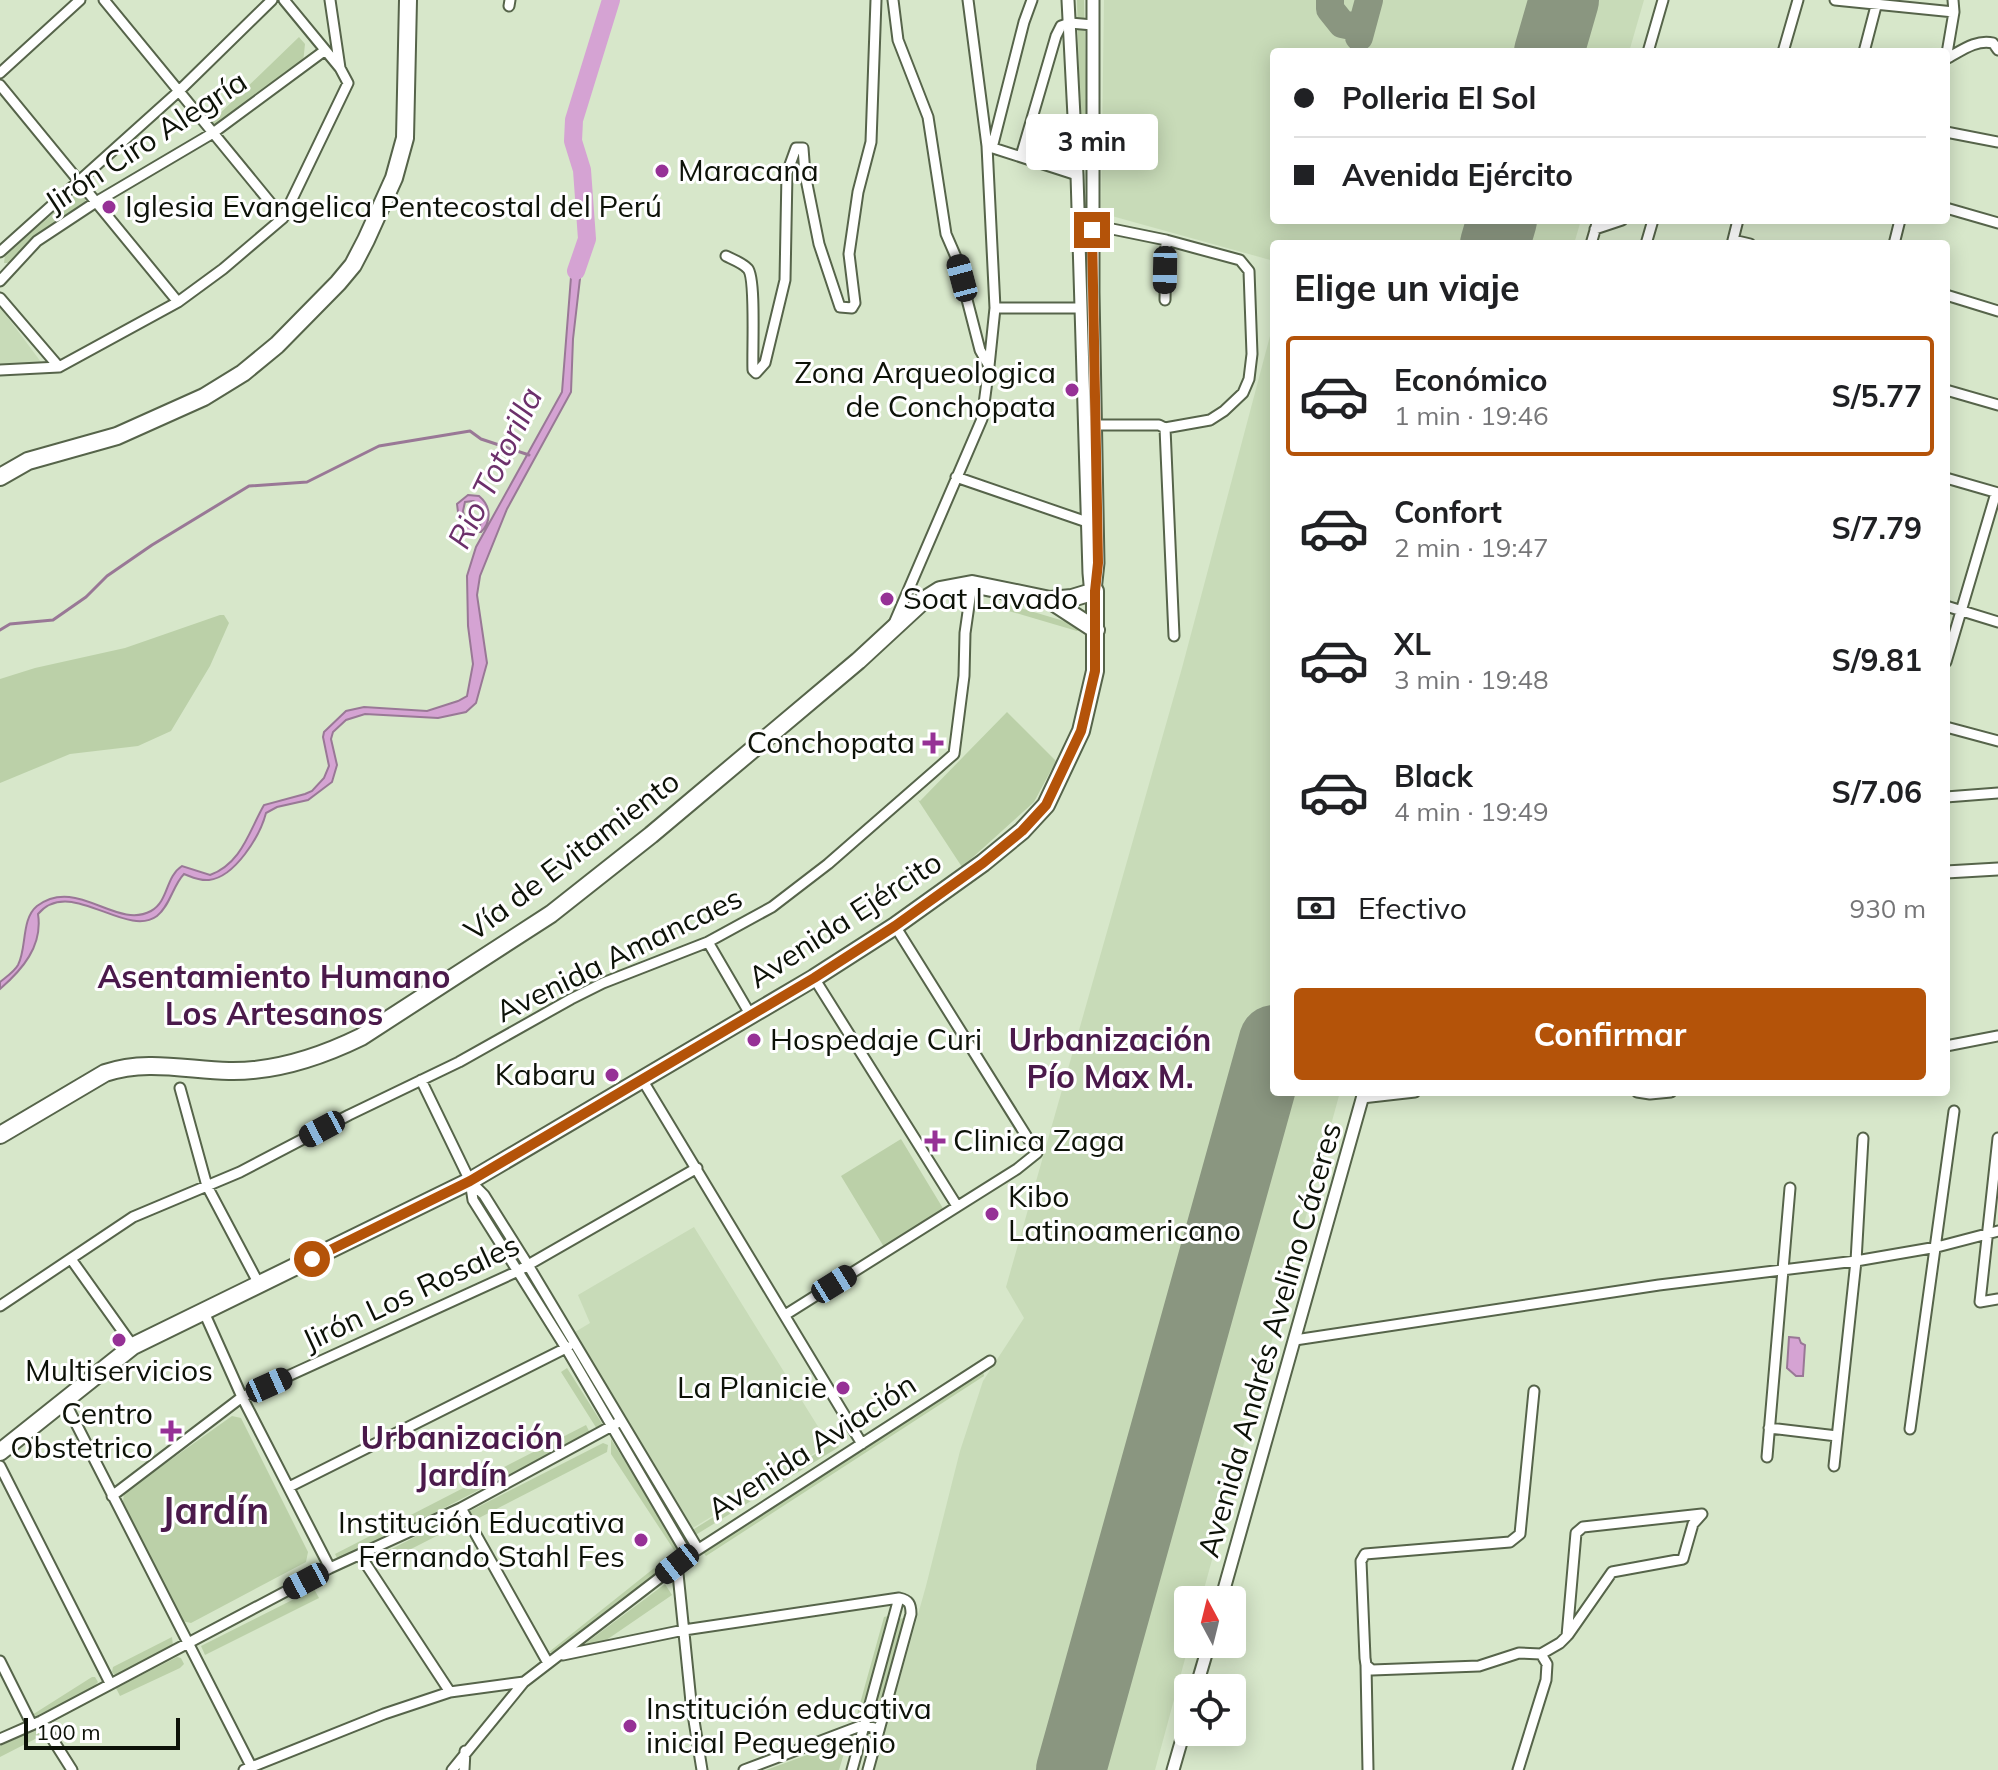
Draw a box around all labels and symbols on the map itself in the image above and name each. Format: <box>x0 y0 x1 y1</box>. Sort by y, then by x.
street label: Jirón Ciro Alegría <box>37 62 254 221</box>
callout: 3 min <box>1026 114 1158 170</box>
place label: Maracana <box>678 151 819 189</box>
marker: Maracana <box>653 162 671 180</box>
place label: Iglesia Evangelica Pentecostal del Perú <box>125 187 662 225</box>
marker: Iglesia Evangelica Pentecostal del Perú <box>100 198 118 216</box>
route end <box>1074 212 1110 248</box>
car <box>1153 246 1177 294</box>
car <box>944 252 980 304</box>
place label: Zona Arqueologica de Conchopata <box>794 353 1056 425</box>
water label: Rio Totorilla <box>438 380 550 555</box>
marker: Zona Arqueologica de Conchopata <box>1063 381 1081 399</box>
place label: Soat Lavado <box>903 579 1078 617</box>
marker: Soat Lavado <box>878 590 896 608</box>
place label: Conchopata <box>747 723 915 761</box>
marker: Conchopata <box>922 732 944 754</box>
street label: Vía de Evitamiento <box>456 762 687 949</box>
street label: Avenida Ejército <box>741 842 948 996</box>
street label: Avenida Amancaes <box>489 878 748 1030</box>
district label: Asentamiento Humano Los Artesanos <box>98 956 450 1033</box>
district label: Urbanización Pío Max M. <box>1009 1019 1211 1096</box>
place label: Hospedaje Curi <box>770 1020 982 1058</box>
marker: Hospedaje Curi <box>745 1031 763 1049</box>
place label: Kabaru <box>495 1055 596 1093</box>
marker: Kabaru <box>603 1066 621 1084</box>
car <box>295 1107 349 1151</box>
street label: Avenida Andrés Avelino Cáceres <box>1189 1118 1349 1562</box>
place label: Clinica Zaga <box>953 1121 1125 1159</box>
marker: Clinica Zaga <box>924 1130 946 1152</box>
place label: Kibo Latinoamericano <box>1008 1177 1241 1249</box>
marker: Kibo Latinoamericano <box>983 1205 1001 1223</box>
street label: Jirón Los Rosales <box>296 1225 525 1359</box>
route start <box>294 1241 330 1277</box>
car <box>807 1261 861 1307</box>
marker: Multiservicios <box>110 1331 128 1349</box>
place label: Multiservicios <box>25 1351 213 1389</box>
car <box>242 1364 296 1406</box>
street label: Avenida Aviación <box>700 1365 923 1528</box>
place label: La Planicie <box>677 1368 827 1406</box>
marker: La Planicie <box>834 1379 852 1397</box>
place label: Centro Obstetrico <box>10 1394 153 1466</box>
district label: Urbanización Jardín <box>361 1417 563 1494</box>
marker: Centro Obstetrico <box>160 1420 182 1442</box>
district label: Jardín <box>161 1486 269 1534</box>
place label: Institución Educativa Fernando Stahl Fes <box>338 1503 625 1575</box>
marker: Institución Educativa Fernando Stahl Fes <box>632 1531 650 1549</box>
car <box>651 1540 703 1588</box>
car <box>279 1559 333 1603</box>
north arrow <box>1174 1586 1246 1658</box>
place label: Institución educativa inicial Pequegenio <box>646 1689 932 1761</box>
scale bar <box>24 1714 180 1750</box>
marker: Institución educativa inicial Pequegenio <box>621 1717 639 1735</box>

